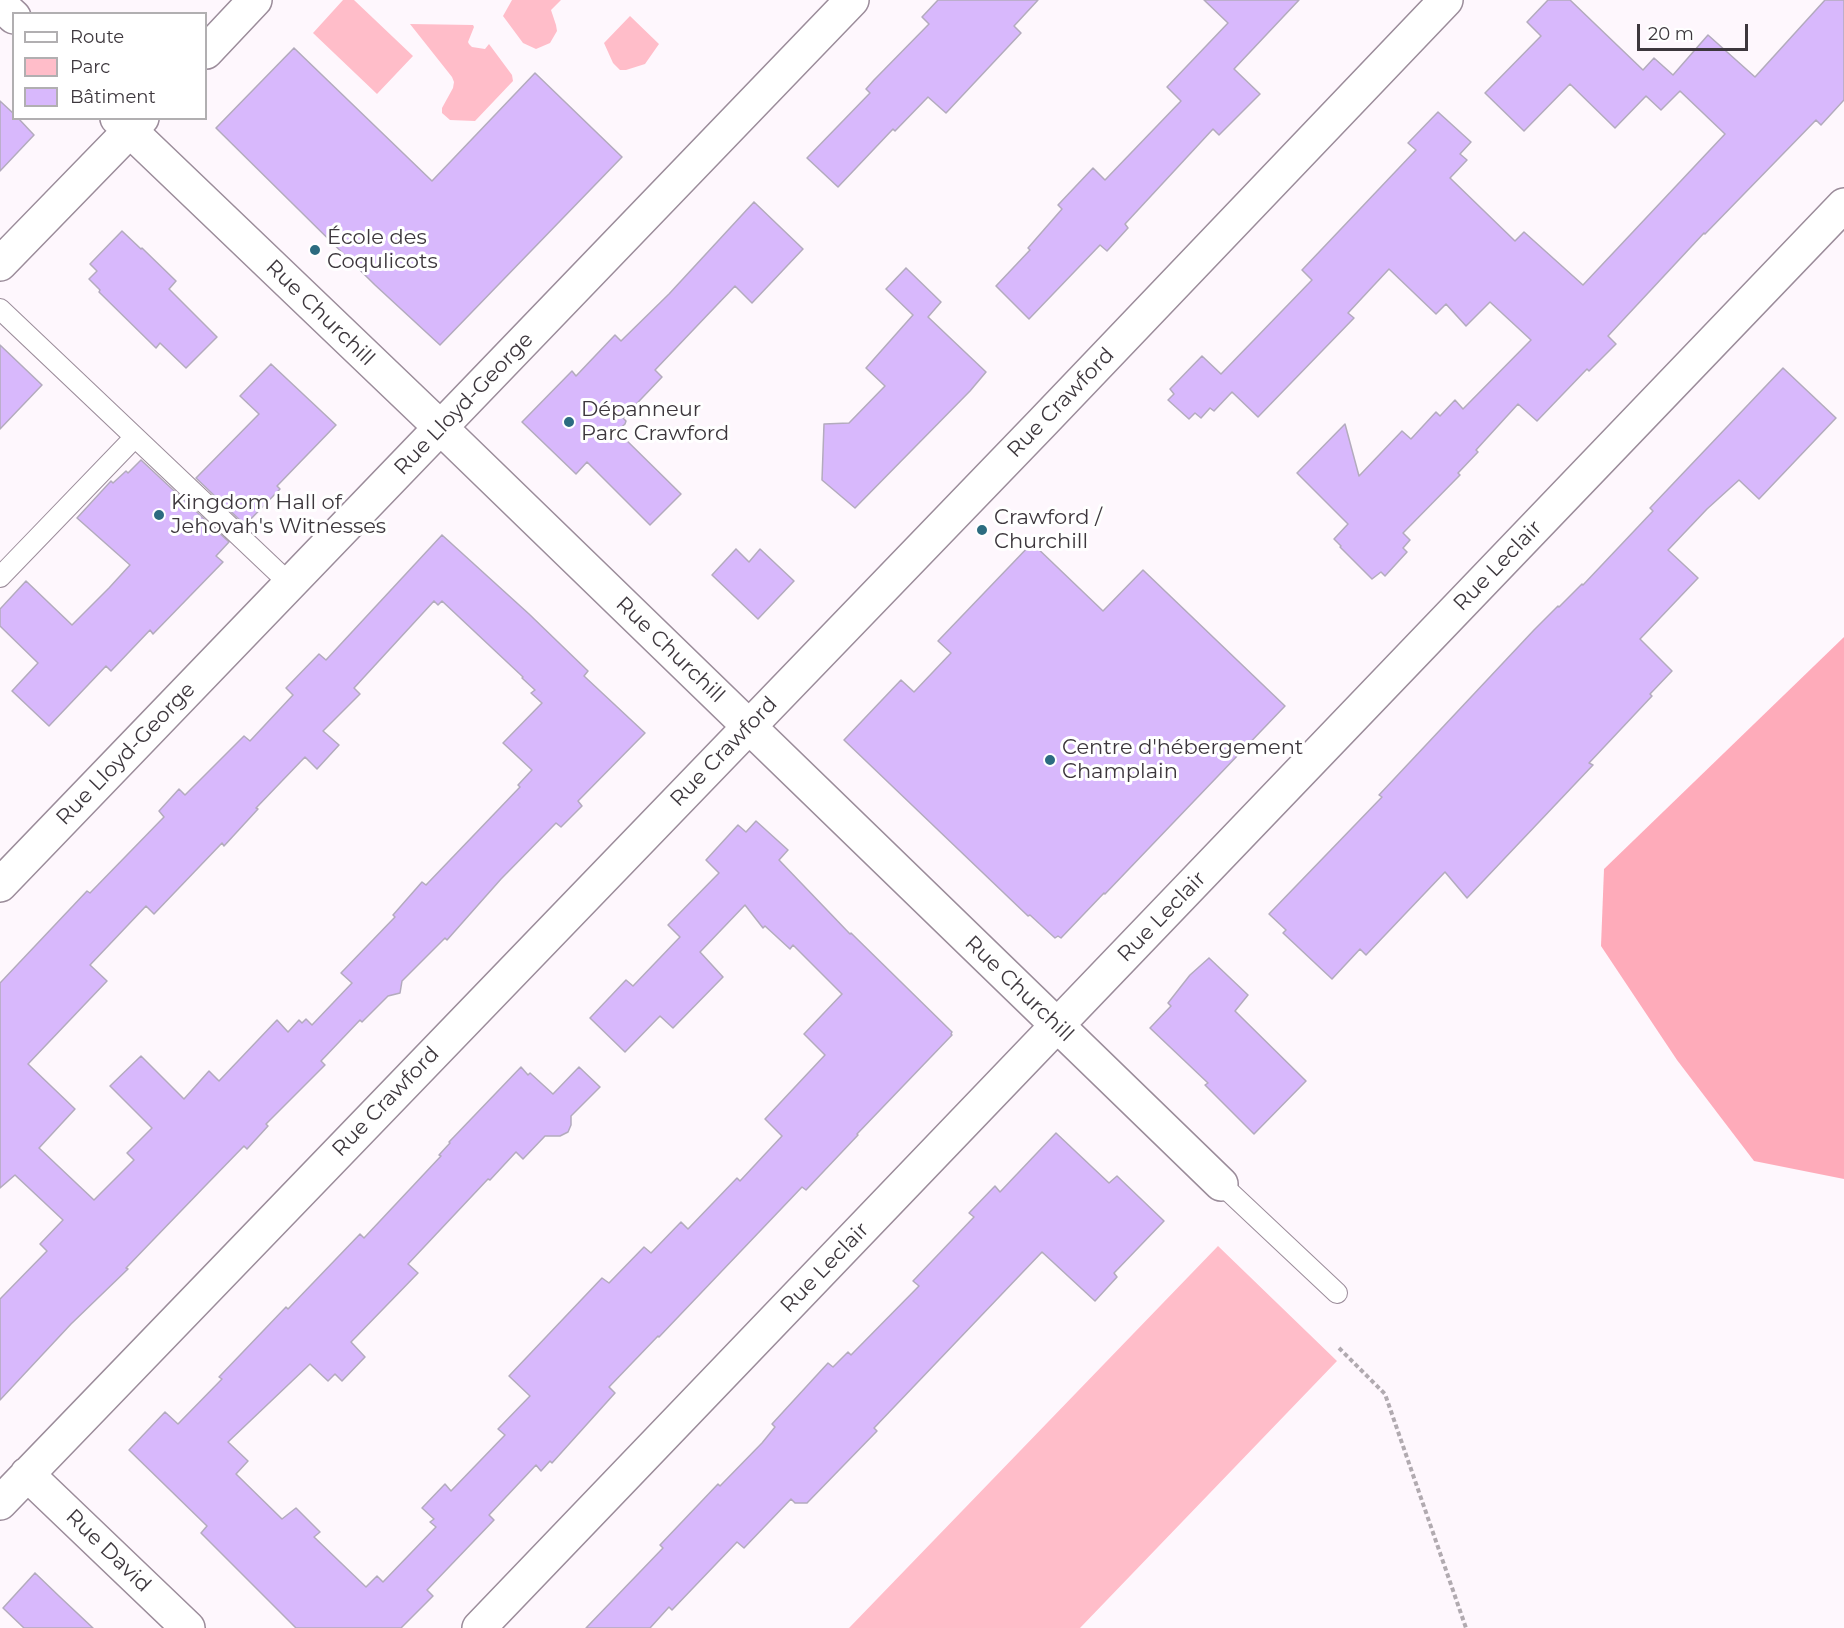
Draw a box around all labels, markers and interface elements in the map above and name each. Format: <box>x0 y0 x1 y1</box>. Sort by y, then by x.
legend <box>12 12 207 120</box>
scale bar <box>1640 12 1751 50</box>
text: 20 m <box>1648 23 1694 45</box>
text: Route <box>70 26 124 48</box>
text: Parc <box>70 56 110 78</box>
text: Bâtiment <box>70 86 156 108</box>
place label: École des Coqulicots <box>327 225 438 275</box>
marker: École des Coqulicots <box>308 243 322 257</box>
street label: Rue Churchill <box>260 255 380 371</box>
street label: Rue Lloyd-George <box>389 327 539 481</box>
street label: Rue Crawford <box>1002 343 1120 463</box>
place label: Dépanneur Parc Crawford <box>581 397 729 447</box>
marker: Dépanneur Parc Crawford <box>562 415 576 429</box>
place label: Kingdom Hall of Jehovah's Witnesses <box>171 490 386 540</box>
place label: Crawford / Churchill <box>994 505 1102 555</box>
marker: Kingdom Hall of Jehovah's Witnesses <box>152 508 166 522</box>
street label: Rue Leclair <box>1449 515 1547 617</box>
marker: Crawford / Churchill <box>975 523 989 537</box>
street label: Rue Churchill <box>610 592 730 708</box>
street label: Rue Lloyd-George <box>51 677 201 831</box>
street label: Rue Crawford <box>665 692 783 812</box>
place label: Centre d'hébergement Champlain <box>1062 735 1303 785</box>
marker: Centre d'hébergement Champlain <box>1043 753 1057 767</box>
street label: Rue Leclair <box>1113 866 1211 968</box>
street label: Rue Churchill <box>959 931 1079 1047</box>
street label: Rue Crawford <box>327 1042 445 1162</box>
street label: Rue Leclair <box>776 1217 874 1319</box>
street label: Rue David <box>60 1504 156 1598</box>

